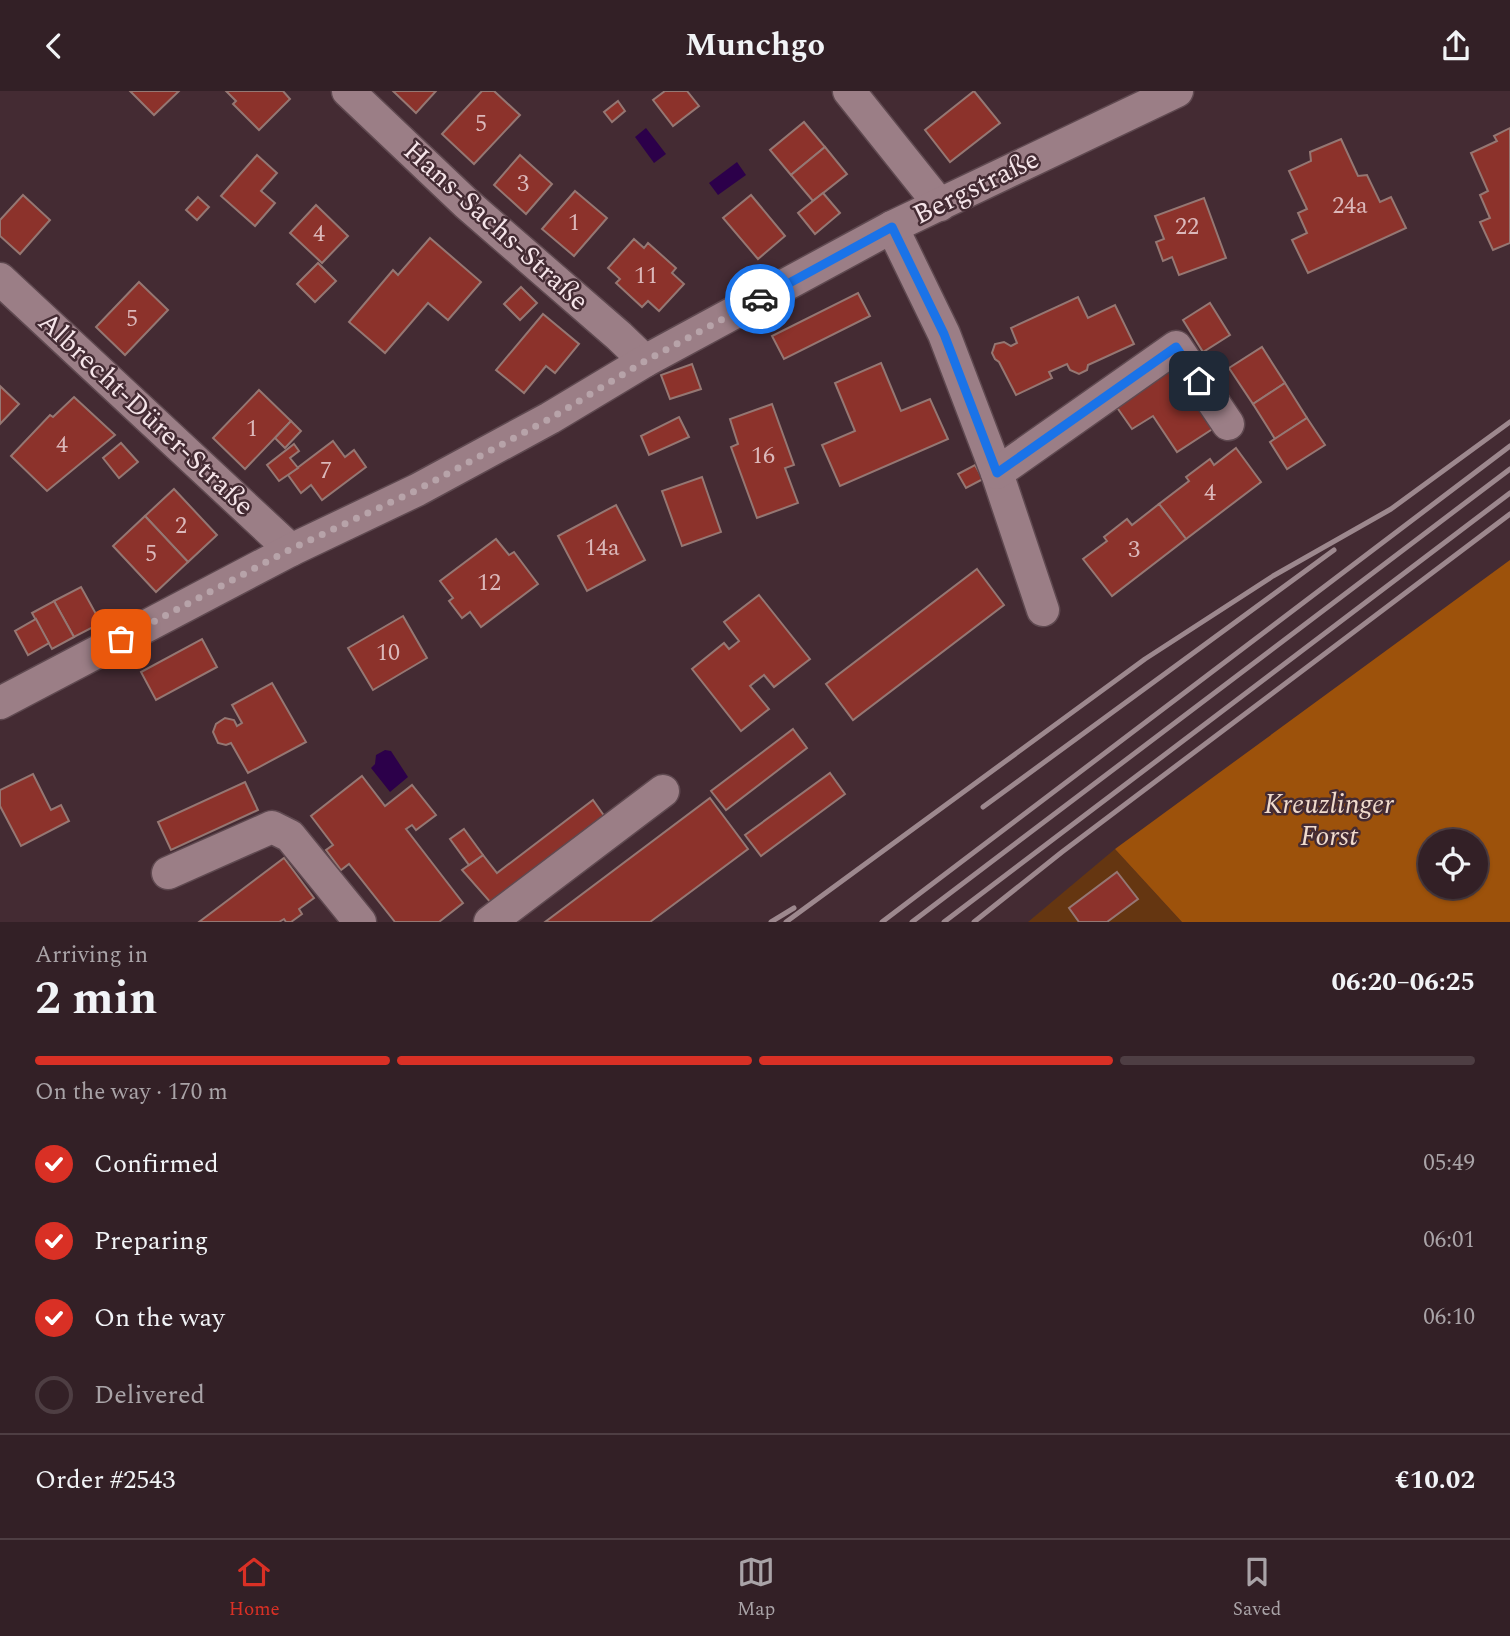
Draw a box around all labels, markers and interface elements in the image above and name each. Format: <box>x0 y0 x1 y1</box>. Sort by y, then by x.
text: Munchgo <box>685 21 825 70</box>
icon: back <box>35 27 73 65</box>
icon: share <box>1437 27 1475 65</box>
house number: 5 <box>475 106 487 142</box>
street label: Hans-Sachs-Straße <box>393 131 599 321</box>
street label: Bergstraße <box>905 138 1047 236</box>
house number: 3 <box>517 166 529 202</box>
house number: 24a <box>1332 188 1368 224</box>
house number: 1 <box>568 205 580 241</box>
house number: 22 <box>1175 209 1199 245</box>
house number: 4 <box>313 216 325 252</box>
house number: 11 <box>634 258 658 294</box>
courier <box>725 264 795 334</box>
icon: car <box>741 280 779 318</box>
house number: 5 <box>126 301 138 337</box>
street label: Albrecht-Dürer-Straße <box>28 302 264 526</box>
pin <box>1169 351 1229 411</box>
icon: home <box>1180 362 1218 400</box>
house number: 1 <box>246 411 258 447</box>
house number: 4 <box>56 427 68 463</box>
house number: 16 <box>751 438 775 474</box>
house number: 7 <box>320 453 332 489</box>
house number: 4 <box>1204 475 1216 511</box>
house number: 2 <box>175 508 187 544</box>
house number: 14a <box>584 530 620 566</box>
house number: 3 <box>1128 532 1140 568</box>
house number: 5 <box>145 536 157 572</box>
house number: 12 <box>477 565 501 601</box>
pin <box>91 609 151 669</box>
icon: bag <box>102 620 140 658</box>
house number: 10 <box>376 635 400 671</box>
park label: Kreuzlinger Forst <box>1264 783 1394 858</box>
map controls <box>1418 829 1488 899</box>
button: locate <box>1418 829 1488 899</box>
text: Arriving in <box>35 938 148 973</box>
text: 06:20–06:25 <box>1331 962 1475 1002</box>
text: 2 min <box>35 964 157 1034</box>
text: On the way · 170 m <box>35 1075 228 1110</box>
text: Confirmed <box>94 1144 219 1184</box>
icon: check <box>35 1145 73 1183</box>
text: 05:49 <box>1423 1146 1475 1181</box>
text: Preparing <box>94 1221 208 1261</box>
icon: check <box>35 1222 73 1260</box>
text: 06:01 <box>1423 1223 1475 1258</box>
text: On the way <box>94 1298 225 1338</box>
icon: check <box>35 1299 73 1337</box>
text: 06:10 <box>1423 1300 1475 1335</box>
text: Delivered <box>94 1375 205 1415</box>
text: Order #2543 <box>35 1460 175 1500</box>
text: €10.02 <box>1395 1460 1475 1500</box>
tab: Home <box>229 1553 280 1624</box>
tab: Map <box>737 1553 775 1624</box>
tab: Saved <box>1233 1553 1281 1624</box>

